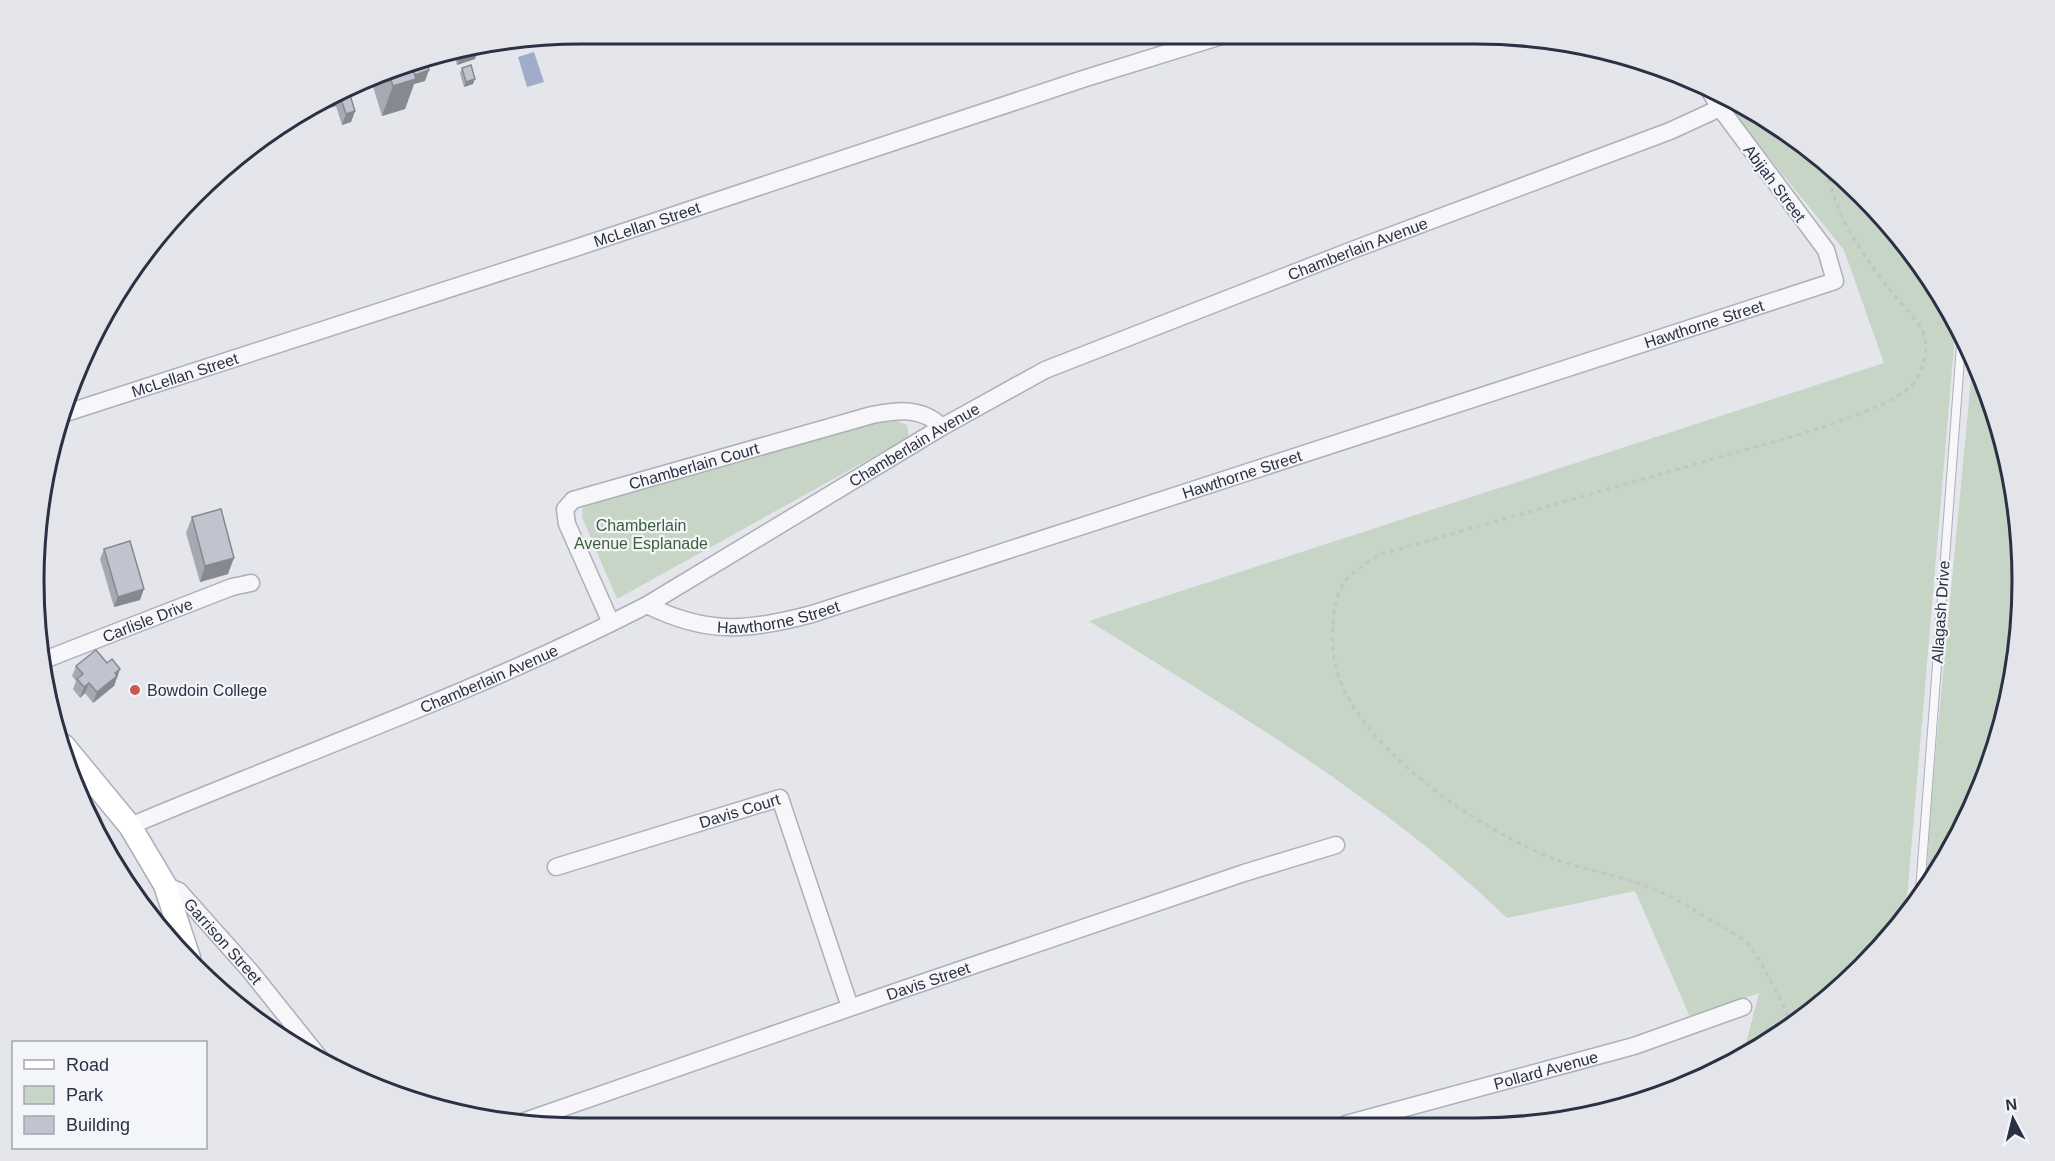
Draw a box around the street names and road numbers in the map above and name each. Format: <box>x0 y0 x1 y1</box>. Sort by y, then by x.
street label: Abijah Street <box>1740 142 1809 225</box>
street label: McLellan Street <box>592 199 703 250</box>
street label: Chamberlain Avenue <box>1285 215 1430 283</box>
street label: Hawthorne Street <box>1642 297 1767 351</box>
street label: McLellan Street <box>129 350 241 400</box>
street label: Chamberlain Avenue <box>846 400 982 490</box>
street label: Chamberlain Court <box>627 439 761 493</box>
street label: Hawthorne Street <box>1180 447 1304 502</box>
street label: Allagash Drive <box>1928 560 1953 664</box>
street label: Carlisle Drive <box>100 595 195 645</box>
street label: Hawthorne Street <box>717 597 842 636</box>
street label: Chamberlain Avenue <box>418 642 561 716</box>
street label: Davis Court <box>697 790 783 831</box>
street label: Garrison Street <box>181 895 266 988</box>
street label: Davis Street <box>884 959 973 1003</box>
street label: Pollard Avenue <box>1492 1048 1600 1093</box>

